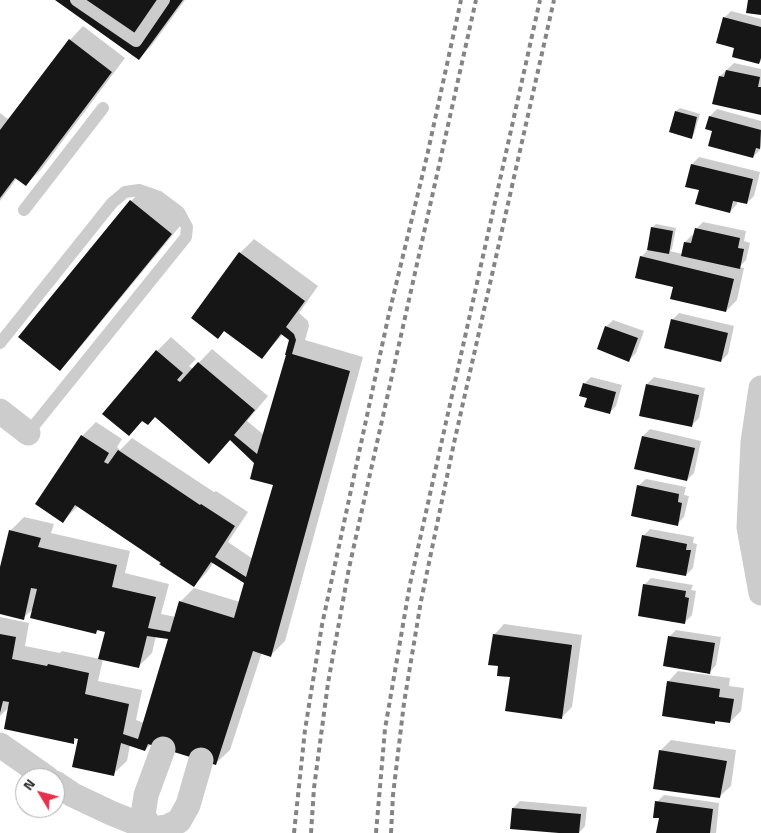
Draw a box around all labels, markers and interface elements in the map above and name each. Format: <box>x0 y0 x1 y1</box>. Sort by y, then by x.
north arrow <box>15 768 65 818</box>
text: N <box>17 774 40 794</box>

